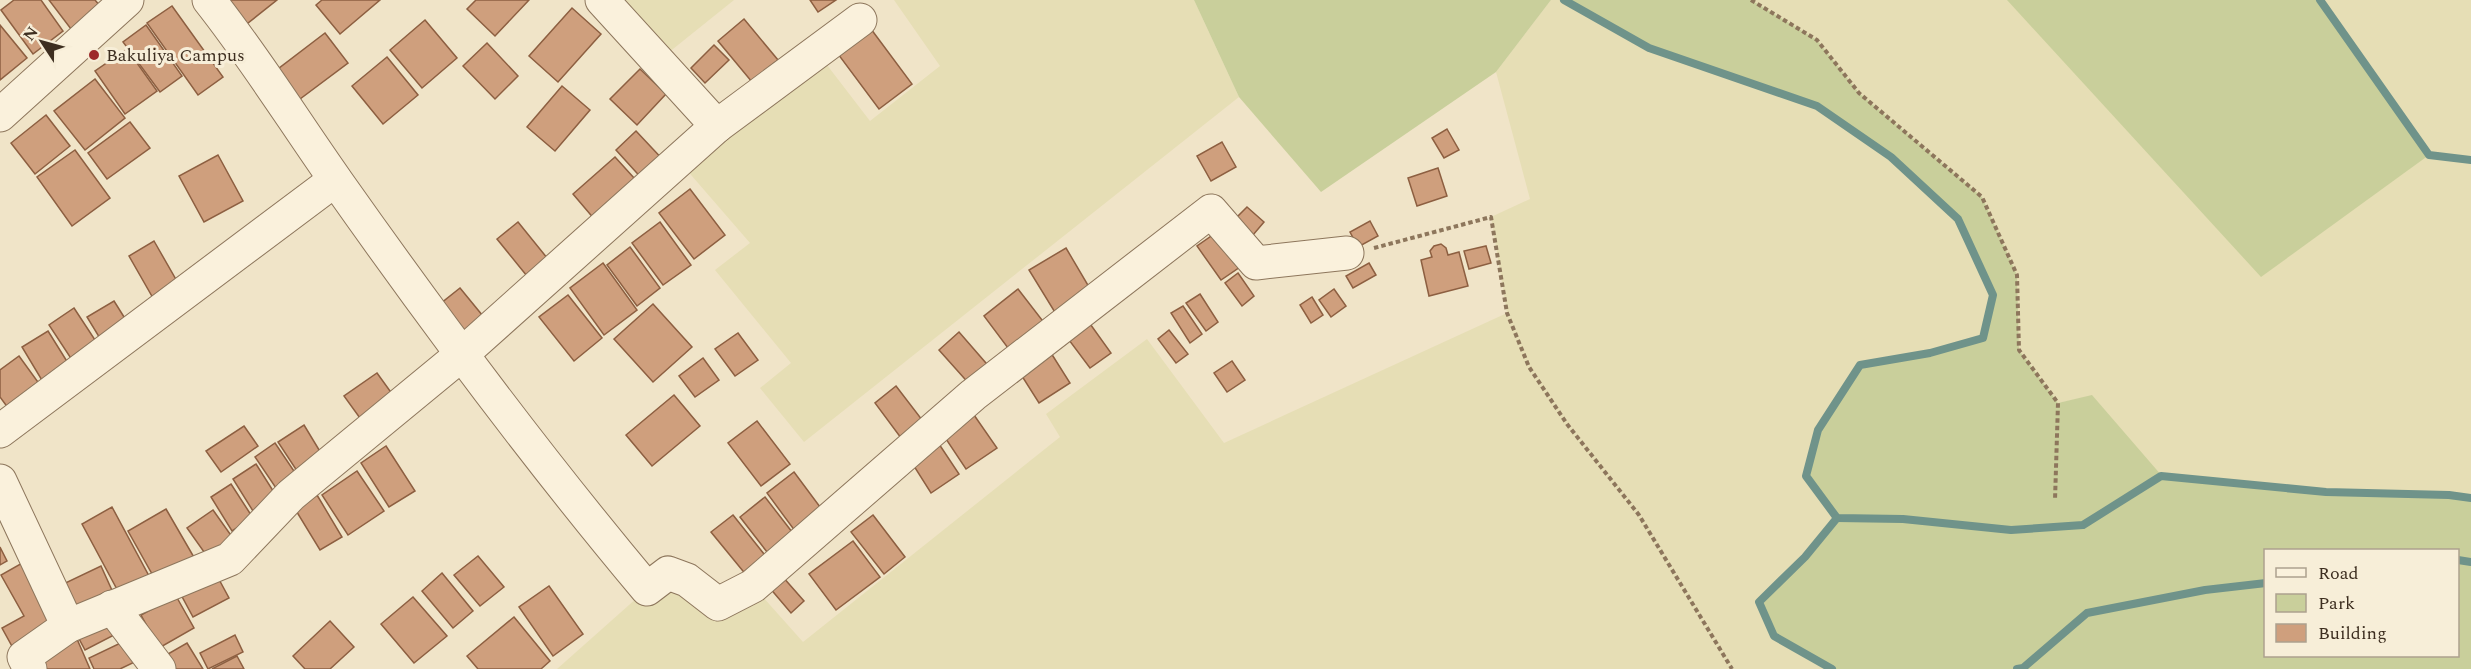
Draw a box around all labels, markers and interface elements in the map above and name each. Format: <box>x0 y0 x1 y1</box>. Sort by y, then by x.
north arrow <box>12 12 72 72</box>
text: N <box>17 21 44 46</box>
place label: Bakuliya Campus <box>106 42 245 69</box>
marker: Bakuliya Campus <box>87 48 101 62</box>
legend <box>2264 549 2459 657</box>
text: Road <box>2318 560 2359 587</box>
text: Park <box>2318 590 2355 617</box>
text: Building <box>2318 620 2387 647</box>

